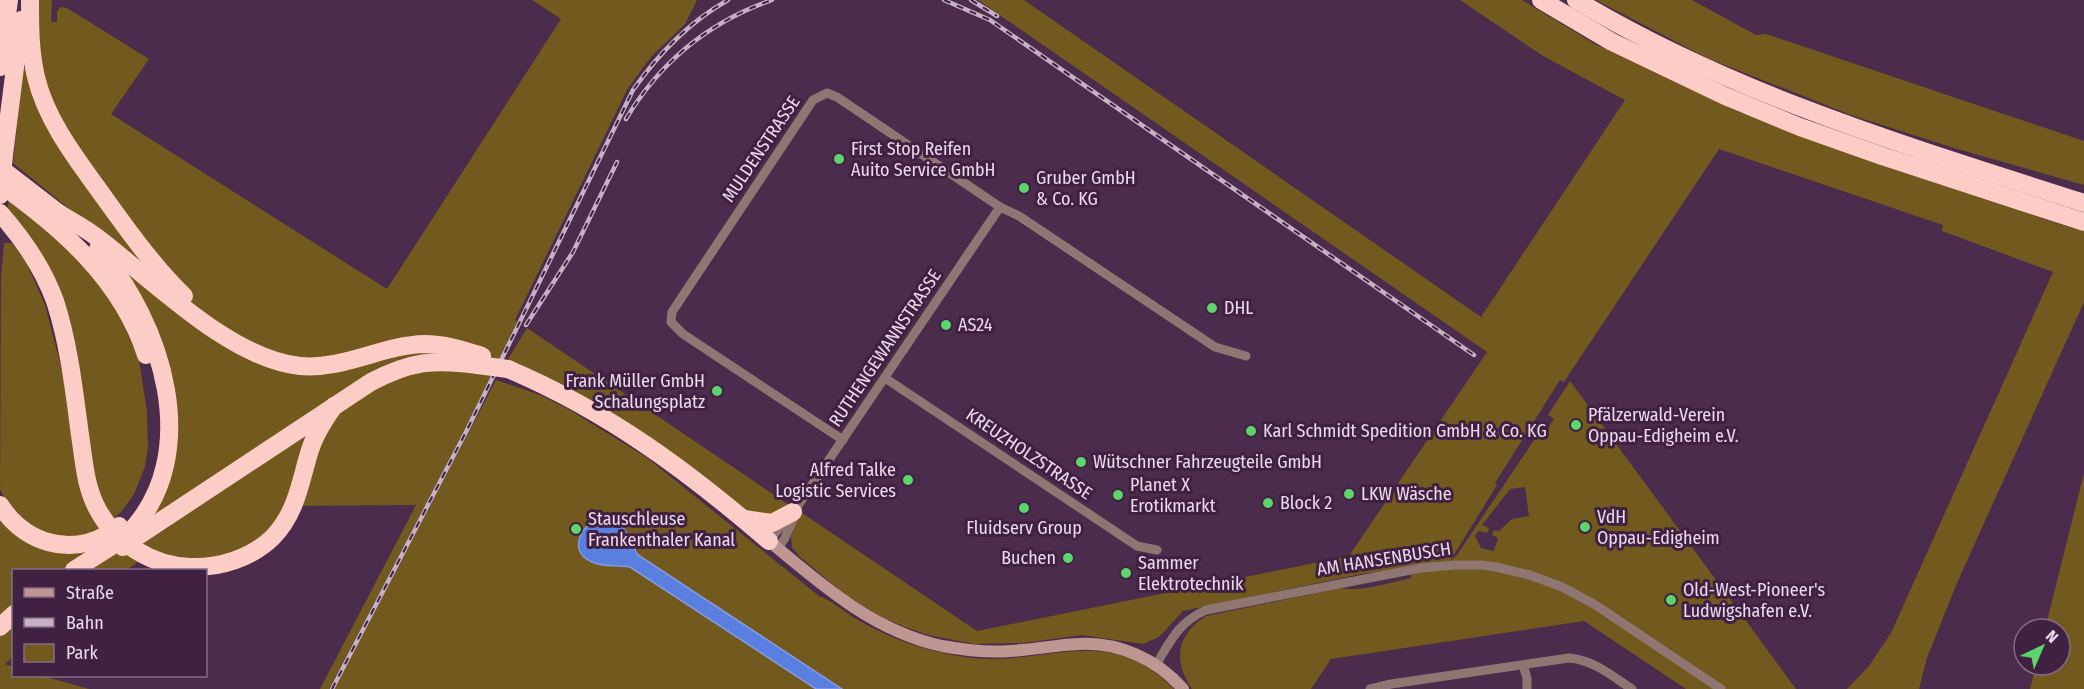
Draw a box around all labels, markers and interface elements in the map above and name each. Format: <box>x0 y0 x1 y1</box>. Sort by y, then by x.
street label: MULDENSTRASSE <box>717 92 805 206</box>
place label: First Stop Reifen Auito Service GmbH <box>851 138 996 181</box>
marker: First Stop Reifen Auito Service GmbH <box>832 152 846 166</box>
place label: Gruber GmbH & Co. KG <box>1036 167 1136 210</box>
marker: Gruber GmbH & Co. KG <box>1017 181 1031 195</box>
street label: RUTHENGEWANNSTRASSE <box>824 265 946 431</box>
place label: DHL <box>1224 297 1253 319</box>
marker: DHL <box>1205 301 1219 315</box>
place label: AS24 <box>958 314 993 336</box>
marker: AS24 <box>939 318 953 332</box>
place label: Frank Müller GmbH Schalungsplatz <box>565 370 705 413</box>
marker: Frank Müller GmbH Schalungsplatz <box>710 384 724 398</box>
street label: KREUZHOLZSTRASSE <box>962 404 1096 504</box>
place label: Pfälzerwald-Verein Oppau-Edigheim e.V. <box>1588 404 1739 447</box>
marker: Pfälzerwald-Verein Oppau-Edigheim e.V. <box>1569 418 1583 432</box>
place label: Karl Schmidt Spedition GmbH & Co. KG <box>1263 420 1547 442</box>
marker: Karl Schmidt Spedition GmbH & Co. KG <box>1244 424 1258 438</box>
place label: Wütschner Fahrzeugteile GmbH <box>1093 451 1322 473</box>
marker: Wütschner Fahrzeugteile GmbH <box>1074 455 1088 469</box>
place label: Alfred Talke Logistic Services <box>775 459 896 502</box>
marker: Alfred Talke Logistic Services <box>901 473 915 487</box>
place label: Planet X Erotikmarkt <box>1130 474 1216 517</box>
place label: LKW Wäsche <box>1361 483 1452 505</box>
marker: LKW Wäsche <box>1342 487 1356 501</box>
marker: Planet X Erotikmarkt <box>1111 488 1125 502</box>
place label: Block 2 <box>1280 492 1332 514</box>
marker: Block 2 <box>1261 496 1275 510</box>
marker: Fluidserv Group <box>1017 501 1031 515</box>
place label: VdH Oppau-Edigheim <box>1597 506 1720 549</box>
place label: Stauschleuse Frankenthaler Kanal <box>588 508 735 551</box>
place label: Fluidserv Group <box>966 517 1082 539</box>
marker: VdH Oppau-Edigheim <box>1578 520 1592 534</box>
marker: Stauschleuse Frankenthaler Kanal <box>569 522 583 536</box>
street label: AM HANSENBUSCH <box>1315 538 1453 580</box>
place label: Buchen <box>1001 547 1056 569</box>
marker: Buchen <box>1061 551 1075 565</box>
place label: Sammer Elektrotechnik <box>1138 552 1244 595</box>
marker: Sammer Elektrotechnik <box>1119 566 1133 580</box>
legend <box>12 569 207 677</box>
place label: Old-West-Pioneer's Ludwigshafen e.V. <box>1683 579 1825 622</box>
text: Straße <box>66 582 114 604</box>
marker: Old-West-Pioneer's Ludwigshafen e.V. <box>1664 593 1678 607</box>
text: Bahn <box>66 612 104 634</box>
north arrow <box>2012 617 2072 677</box>
text: N <box>2042 626 2062 647</box>
text: Park <box>66 642 99 664</box>

